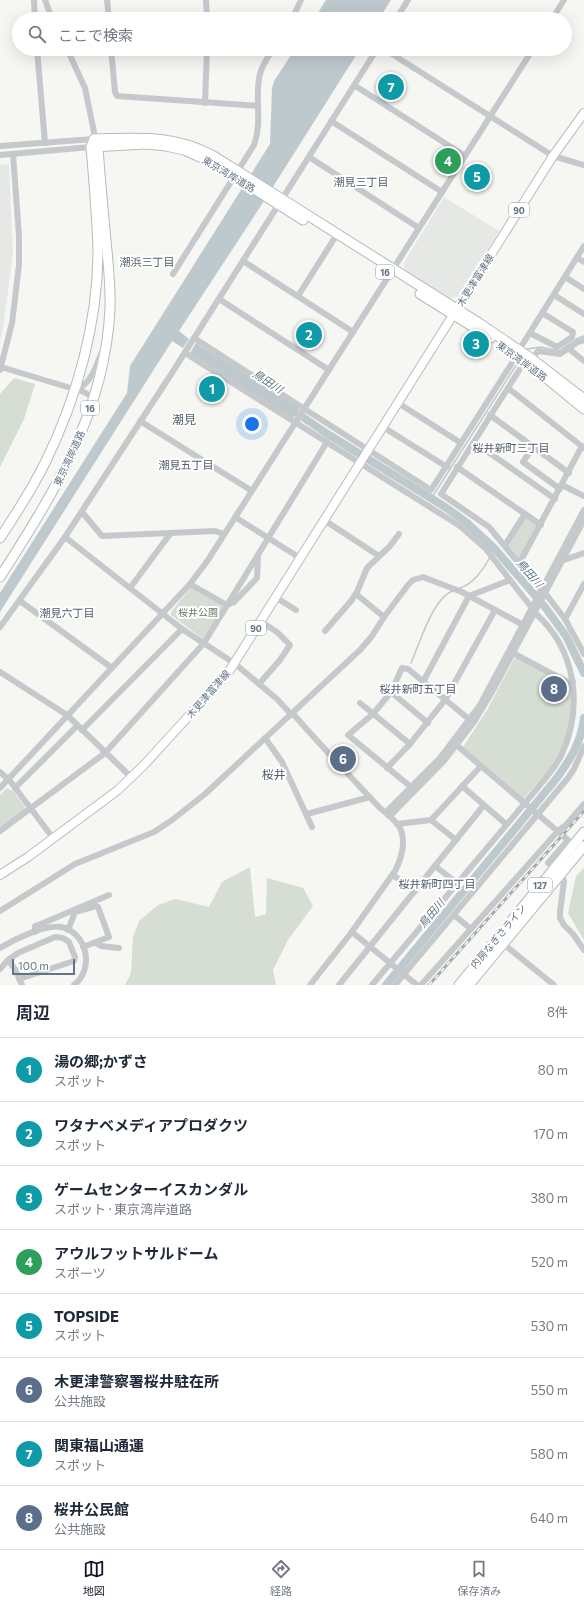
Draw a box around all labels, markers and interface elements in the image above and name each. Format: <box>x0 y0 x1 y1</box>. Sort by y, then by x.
search box <box>12 12 572 56</box>
icon: search <box>26 23 48 45</box>
text: ここで検索 <box>58 26 133 44</box>
pin: 7 <box>378 72 404 102</box>
pin: 4 <box>435 146 461 176</box>
street label: 東京湾岸道路 <box>200 153 258 195</box>
pin: 5 <box>464 162 490 192</box>
district label: 潮見三丁目 <box>334 175 389 188</box>
road number: 90 <box>509 203 529 217</box>
street label: 木更津富津線 <box>454 251 496 309</box>
district label: 潮浜三丁目 <box>120 255 175 268</box>
road number: 16 <box>376 265 394 279</box>
pin: 2 <box>296 320 322 350</box>
pin: 3 <box>463 329 489 359</box>
street label: 東京湾岸道路 <box>494 339 550 383</box>
water label: 鳥田川 <box>251 367 286 396</box>
pin: 1 <box>199 374 225 404</box>
road number: 16 <box>81 401 99 415</box>
district label: 潮見 <box>172 412 196 426</box>
your location <box>242 414 262 434</box>
street label: 東京湾岸道路 <box>51 428 87 488</box>
district label: 桜井新町三丁目 <box>473 441 550 454</box>
district label: 潮見五丁目 <box>159 458 214 471</box>
water label: 鳥田川 <box>514 556 546 590</box>
district label: 潮見六丁目 <box>40 606 95 619</box>
park label: 桜井公園 <box>178 606 218 618</box>
road number: 90 <box>246 621 266 635</box>
street label: 木更津富津線 <box>184 667 232 721</box>
pin: 8 <box>541 674 567 704</box>
district label: 桜井新町五丁目 <box>380 682 457 695</box>
pin: 6 <box>330 744 356 774</box>
district label: 桜井 <box>262 767 286 781</box>
district label: 桜井新町四丁目 <box>399 877 476 890</box>
road number: 127 <box>528 878 552 892</box>
water label: 鳥田川 <box>415 895 447 930</box>
street label: 内房なぎさライン <box>468 902 528 970</box>
scale bar <box>12 957 75 976</box>
text: 100 m <box>18 959 49 972</box>
text: 周辺 <box>16 1002 50 1023</box>
text: 8件 <box>547 1004 568 1020</box>
text: 湯の郷;かずさ <box>54 1052 148 1070</box>
text: 1 <box>26 1062 32 1078</box>
text: 80 m <box>538 1062 568 1078</box>
text: スポット <box>54 1073 106 1089</box>
text: ワタナベメディアプロダクツ <box>54 1116 248 1134</box>
text: 2 <box>25 1126 33 1142</box>
text: 170 m <box>533 1126 568 1142</box>
text: スポット <box>54 1137 106 1153</box>
text: ゲームセンターイスカンダル <box>54 1180 248 1198</box>
text: 3 <box>25 1190 33 1206</box>
text: 380 m <box>530 1190 568 1206</box>
text: スポット · 東京湾岸道路 <box>54 1201 192 1217</box>
text: アウルフットサルドーム <box>54 1244 219 1262</box>
text: 4 <box>25 1254 33 1270</box>
text: 520 m <box>531 1254 568 1270</box>
text: スポーツ <box>54 1265 106 1281</box>
text: TOPSIDE <box>54 1307 119 1325</box>
text: 5 <box>25 1318 33 1334</box>
text: 530 m <box>531 1318 568 1334</box>
text: スポット <box>54 1327 106 1343</box>
text: 木更津警察署桜井駐在所 <box>54 1372 219 1390</box>
text: 6 <box>25 1382 33 1398</box>
text: 550 m <box>531 1382 568 1398</box>
text: 公共施設 <box>54 1393 106 1409</box>
text: 関東福山通運 <box>54 1436 144 1454</box>
text: 7 <box>25 1446 33 1462</box>
text: 580 m <box>530 1446 568 1462</box>
text: スポット <box>54 1457 106 1473</box>
text: 桜井公民館 <box>54 1500 129 1518</box>
text: 8 <box>25 1510 33 1526</box>
text: 640 m <box>530 1510 568 1526</box>
text: 公共施設 <box>54 1521 106 1537</box>
tab: 地図 <box>83 1558 105 1598</box>
tab: 経路 <box>270 1558 292 1598</box>
tab: 保存済み <box>457 1558 501 1598</box>

